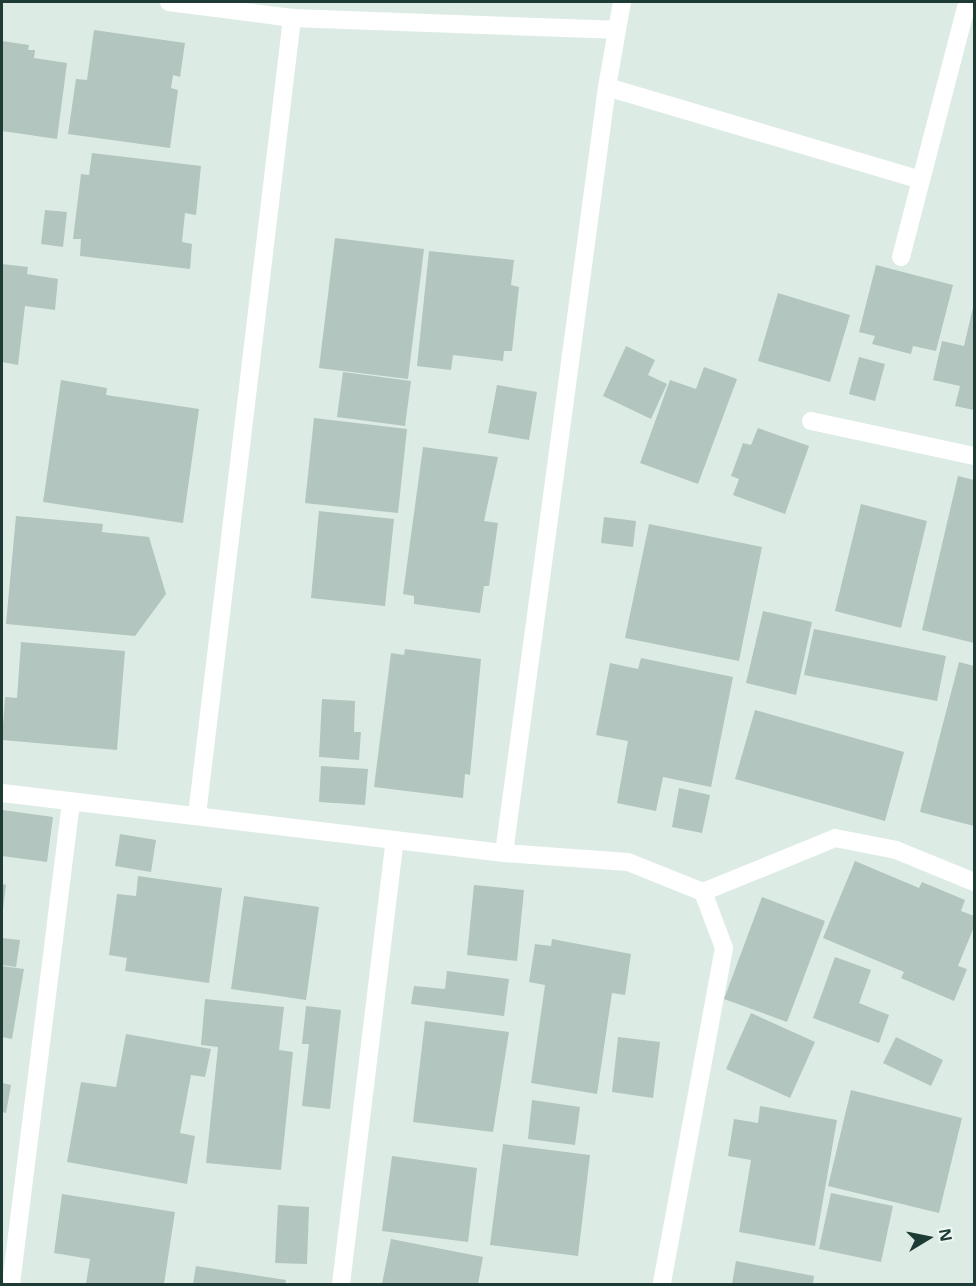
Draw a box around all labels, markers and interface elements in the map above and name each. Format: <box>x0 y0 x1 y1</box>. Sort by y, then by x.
north arrow <box>898 1208 958 1268</box>
text: N <box>934 1227 958 1243</box>

